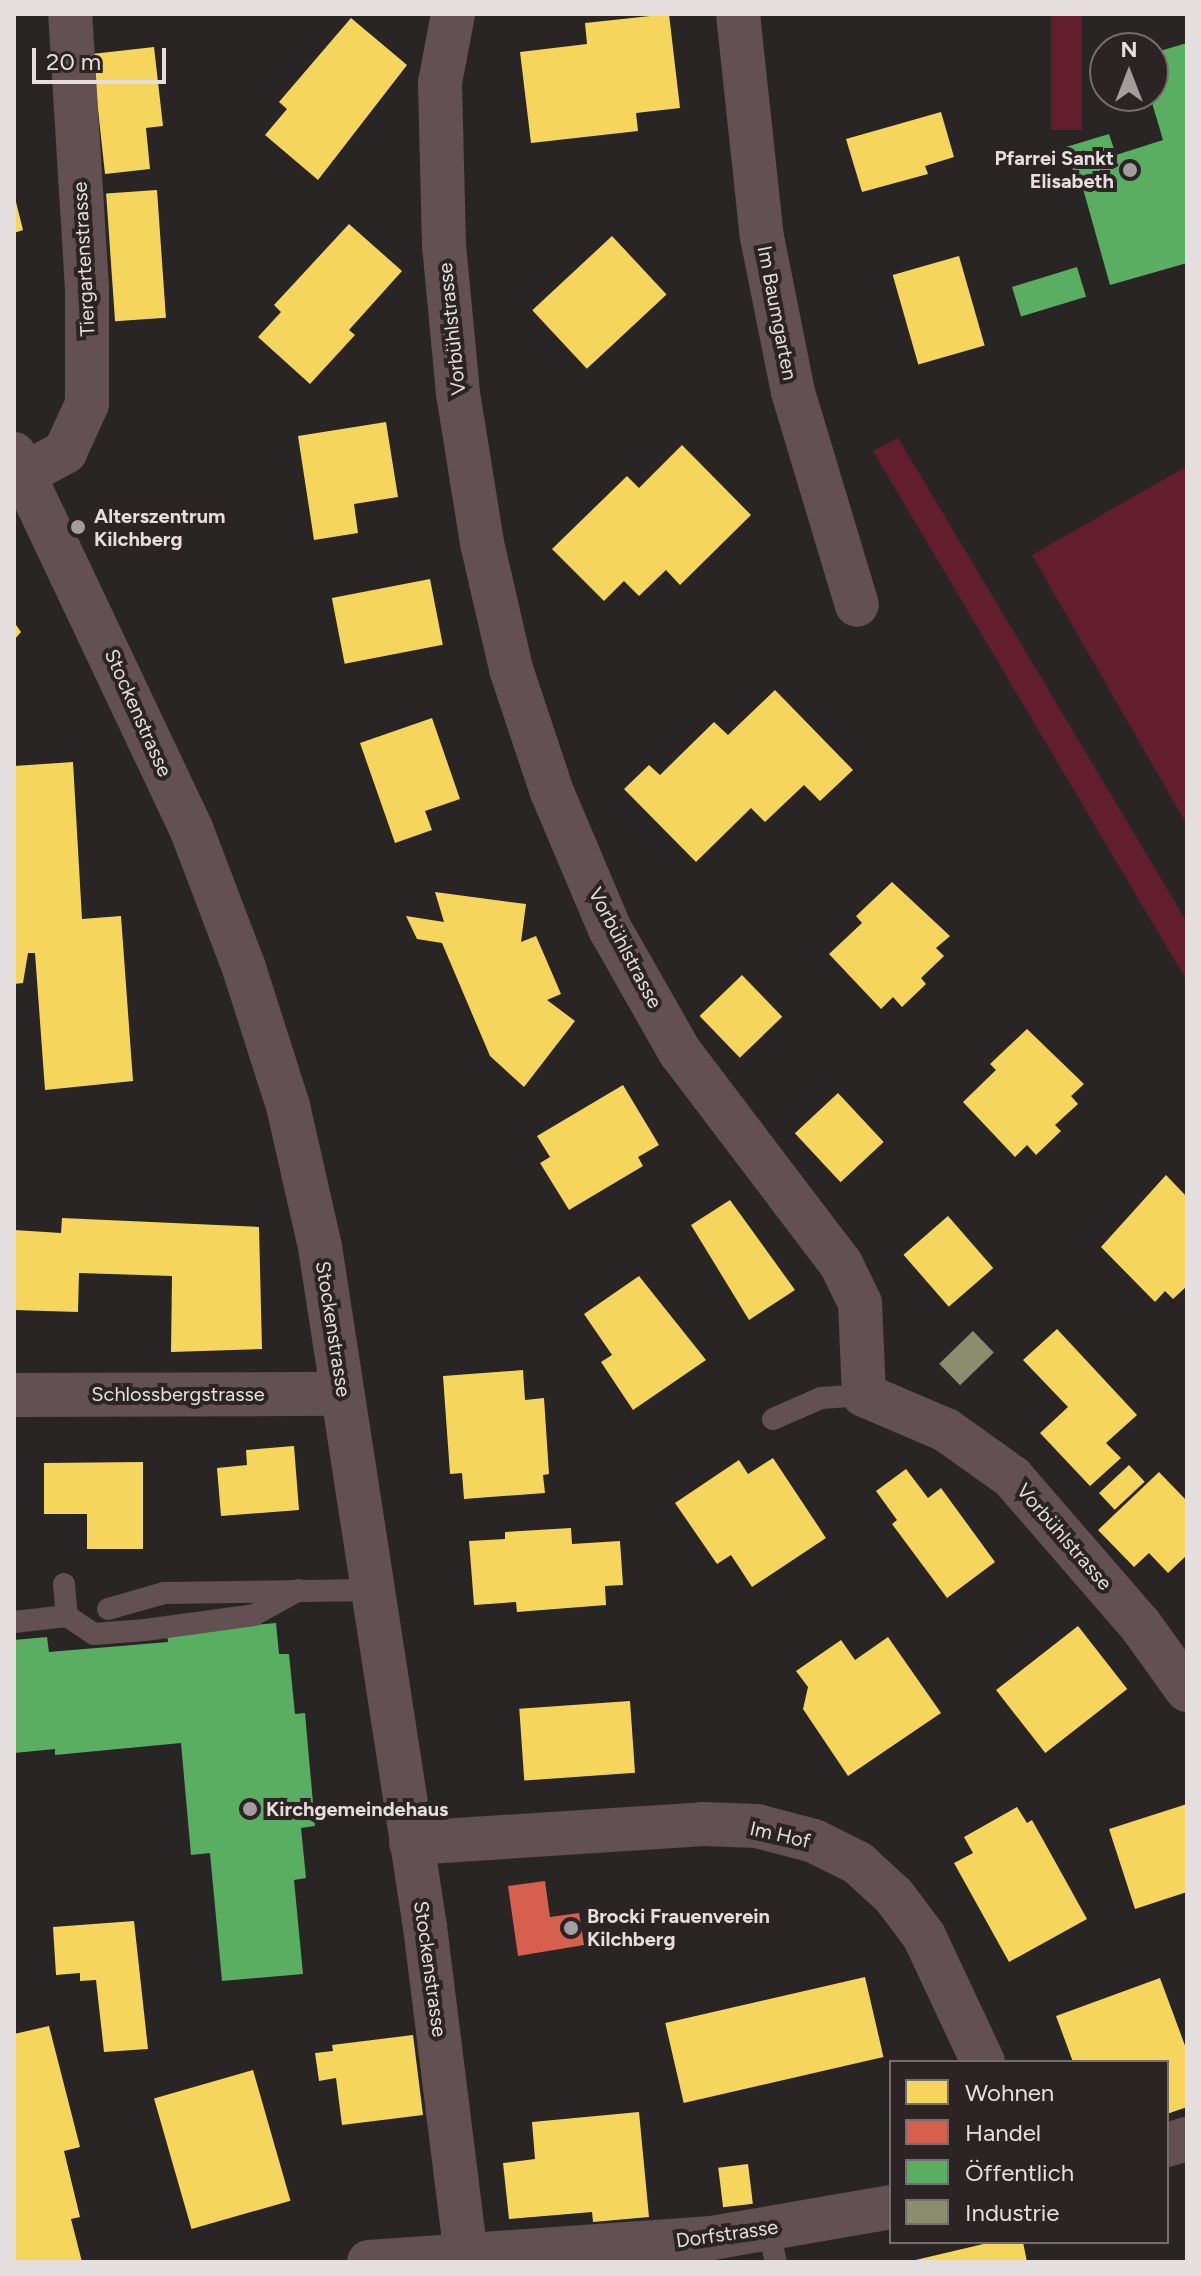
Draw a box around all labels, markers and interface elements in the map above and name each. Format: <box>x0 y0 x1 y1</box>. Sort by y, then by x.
scale bar <box>36 32 170 82</box>
north arrow <box>1089 32 1169 112</box>
text: N <box>1120 36 1138 63</box>
text: 20 m <box>46 47 101 76</box>
place label: Pfarrei Sankt Elisabeth <box>994 146 1114 193</box>
marker: Pfarrei Sankt Elisabeth <box>1121 161 1139 179</box>
street label: Tiergartenstrasse <box>68 181 100 337</box>
street label: Im Baumgarten <box>752 244 802 382</box>
street label: Vorbühlstrasse <box>433 261 471 397</box>
place label: Alterszentrum Kilchberg <box>94 504 225 551</box>
marker: Alterszentrum Kilchberg <box>69 518 87 536</box>
street label: Stockenstrasse <box>99 645 177 781</box>
street label: Vorbühlstrasse <box>583 884 667 1012</box>
street label: Stockenstrasse <box>310 1259 356 1399</box>
street label: Schlossbergstrasse <box>91 1382 265 1406</box>
street label: Vorbühlstrasse <box>1011 1479 1117 1595</box>
place label: Kirchgemeindehaus <box>266 1797 448 1821</box>
marker: Kirchgemeindehaus <box>241 1800 259 1818</box>
street label: Im Hof <box>747 1816 813 1854</box>
street label: Stockenstrasse <box>409 1899 451 2039</box>
place label: Brocki Frauenverein Kilchberg <box>587 1904 770 1951</box>
marker: Brocki Frauenverein Kilchberg <box>562 1919 580 1937</box>
legend <box>889 2060 1169 2244</box>
text: Wohnen <box>965 2078 1054 2107</box>
text: Handel <box>965 2118 1041 2147</box>
text: Öffentlich <box>965 2158 1074 2187</box>
text: Industrie <box>965 2198 1059 2227</box>
street label: Dorfstrasse <box>674 2215 780 2253</box>

